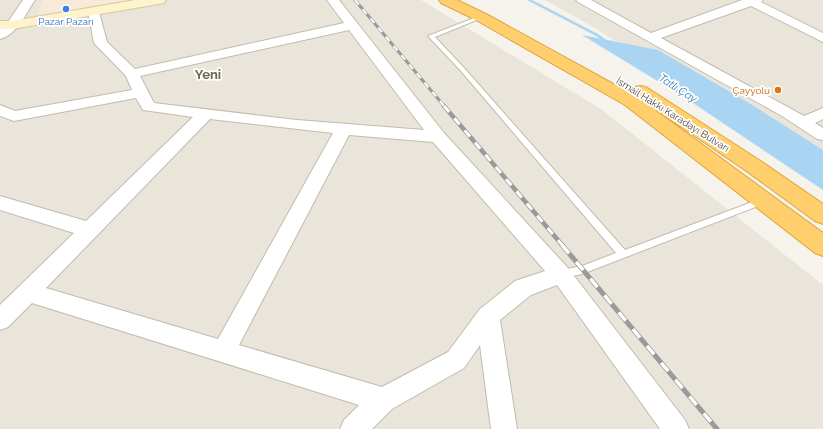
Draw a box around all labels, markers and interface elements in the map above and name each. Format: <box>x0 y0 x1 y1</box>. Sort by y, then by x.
marker: Pazar Pazarı <box>61 4 71 14</box>
place label: Pazar Pazarı <box>38 16 94 27</box>
district label: Yeni <box>195 67 221 82</box>
water label: Tatlı Çay <box>656 71 700 106</box>
street label: İsmail Hakkı Karadayı Bulvarı <box>614 75 731 154</box>
place label: Çayyolu <box>733 85 770 96</box>
marker: Çayyolu <box>773 85 783 95</box>

